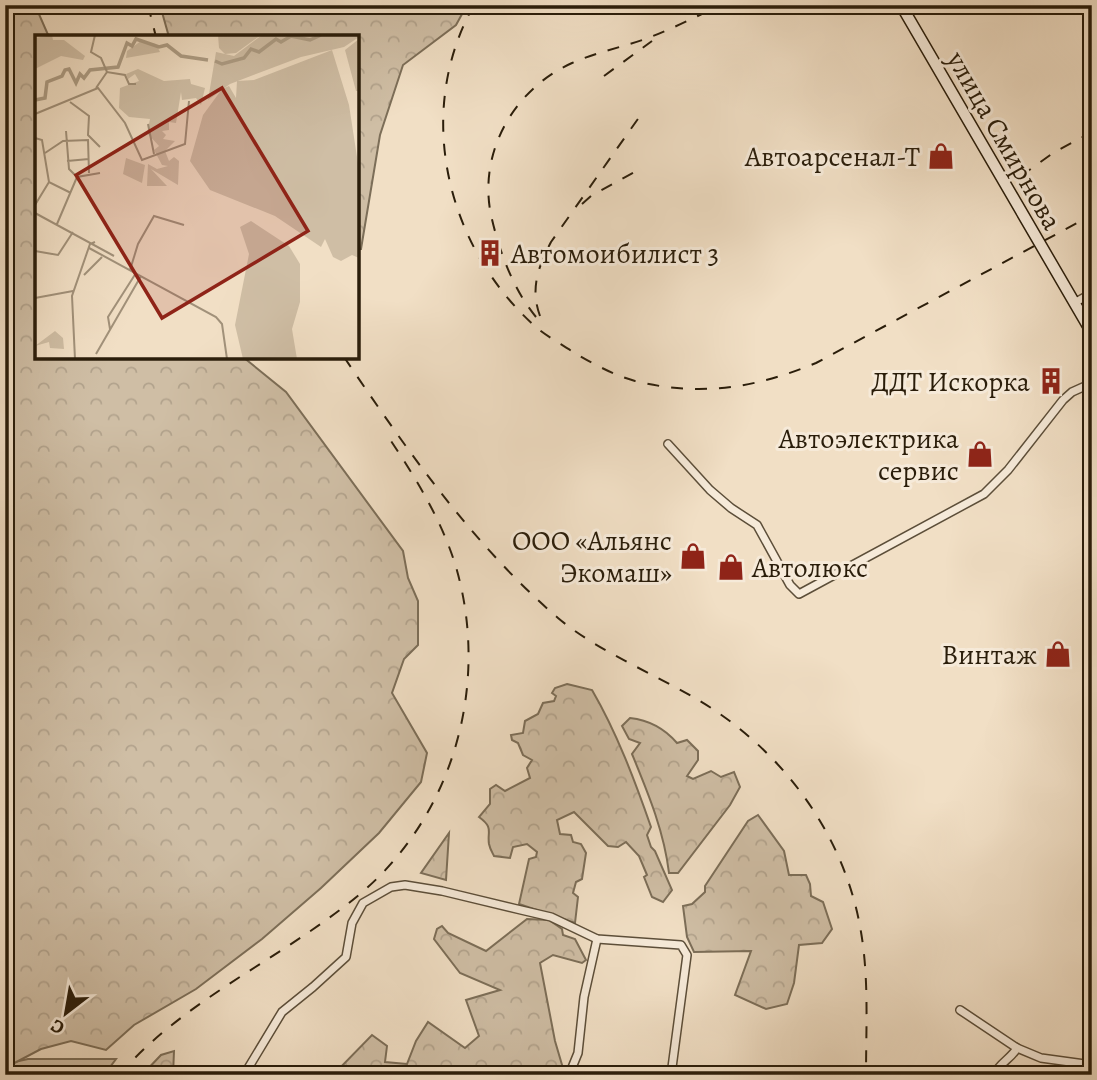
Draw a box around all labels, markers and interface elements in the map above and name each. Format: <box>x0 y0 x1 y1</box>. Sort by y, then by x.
inset map <box>35 35 359 359</box>
street label: улица Смирнова <box>937 43 1071 237</box>
place label: Автоарсенал-Т <box>744 138 920 176</box>
shop icon: Автоарсенал-Т <box>926 141 956 171</box>
place label: Автомоибилист 3 <box>510 235 719 273</box>
building icon: Автомоибилист 3 <box>475 238 505 268</box>
place label: ДДТ Искорка <box>871 363 1030 401</box>
building icon: ДДТ Искорка <box>1036 366 1066 396</box>
place label: Автоэлектрика сервис <box>778 420 959 490</box>
shop icon: Автоэлектрика сервис <box>965 439 995 469</box>
place label: ООО «Альянс Экомаш» <box>512 522 672 592</box>
shop icon: ООО «Альянс Экомаш» <box>678 541 708 571</box>
place label: Автолюкс <box>751 549 868 587</box>
shop icon: Автолюкс <box>716 552 746 582</box>
place label: Винтаж <box>941 636 1037 674</box>
shop icon: Винтаж <box>1043 639 1073 669</box>
north arrow <box>32 978 102 1048</box>
text: С <box>46 1013 69 1041</box>

